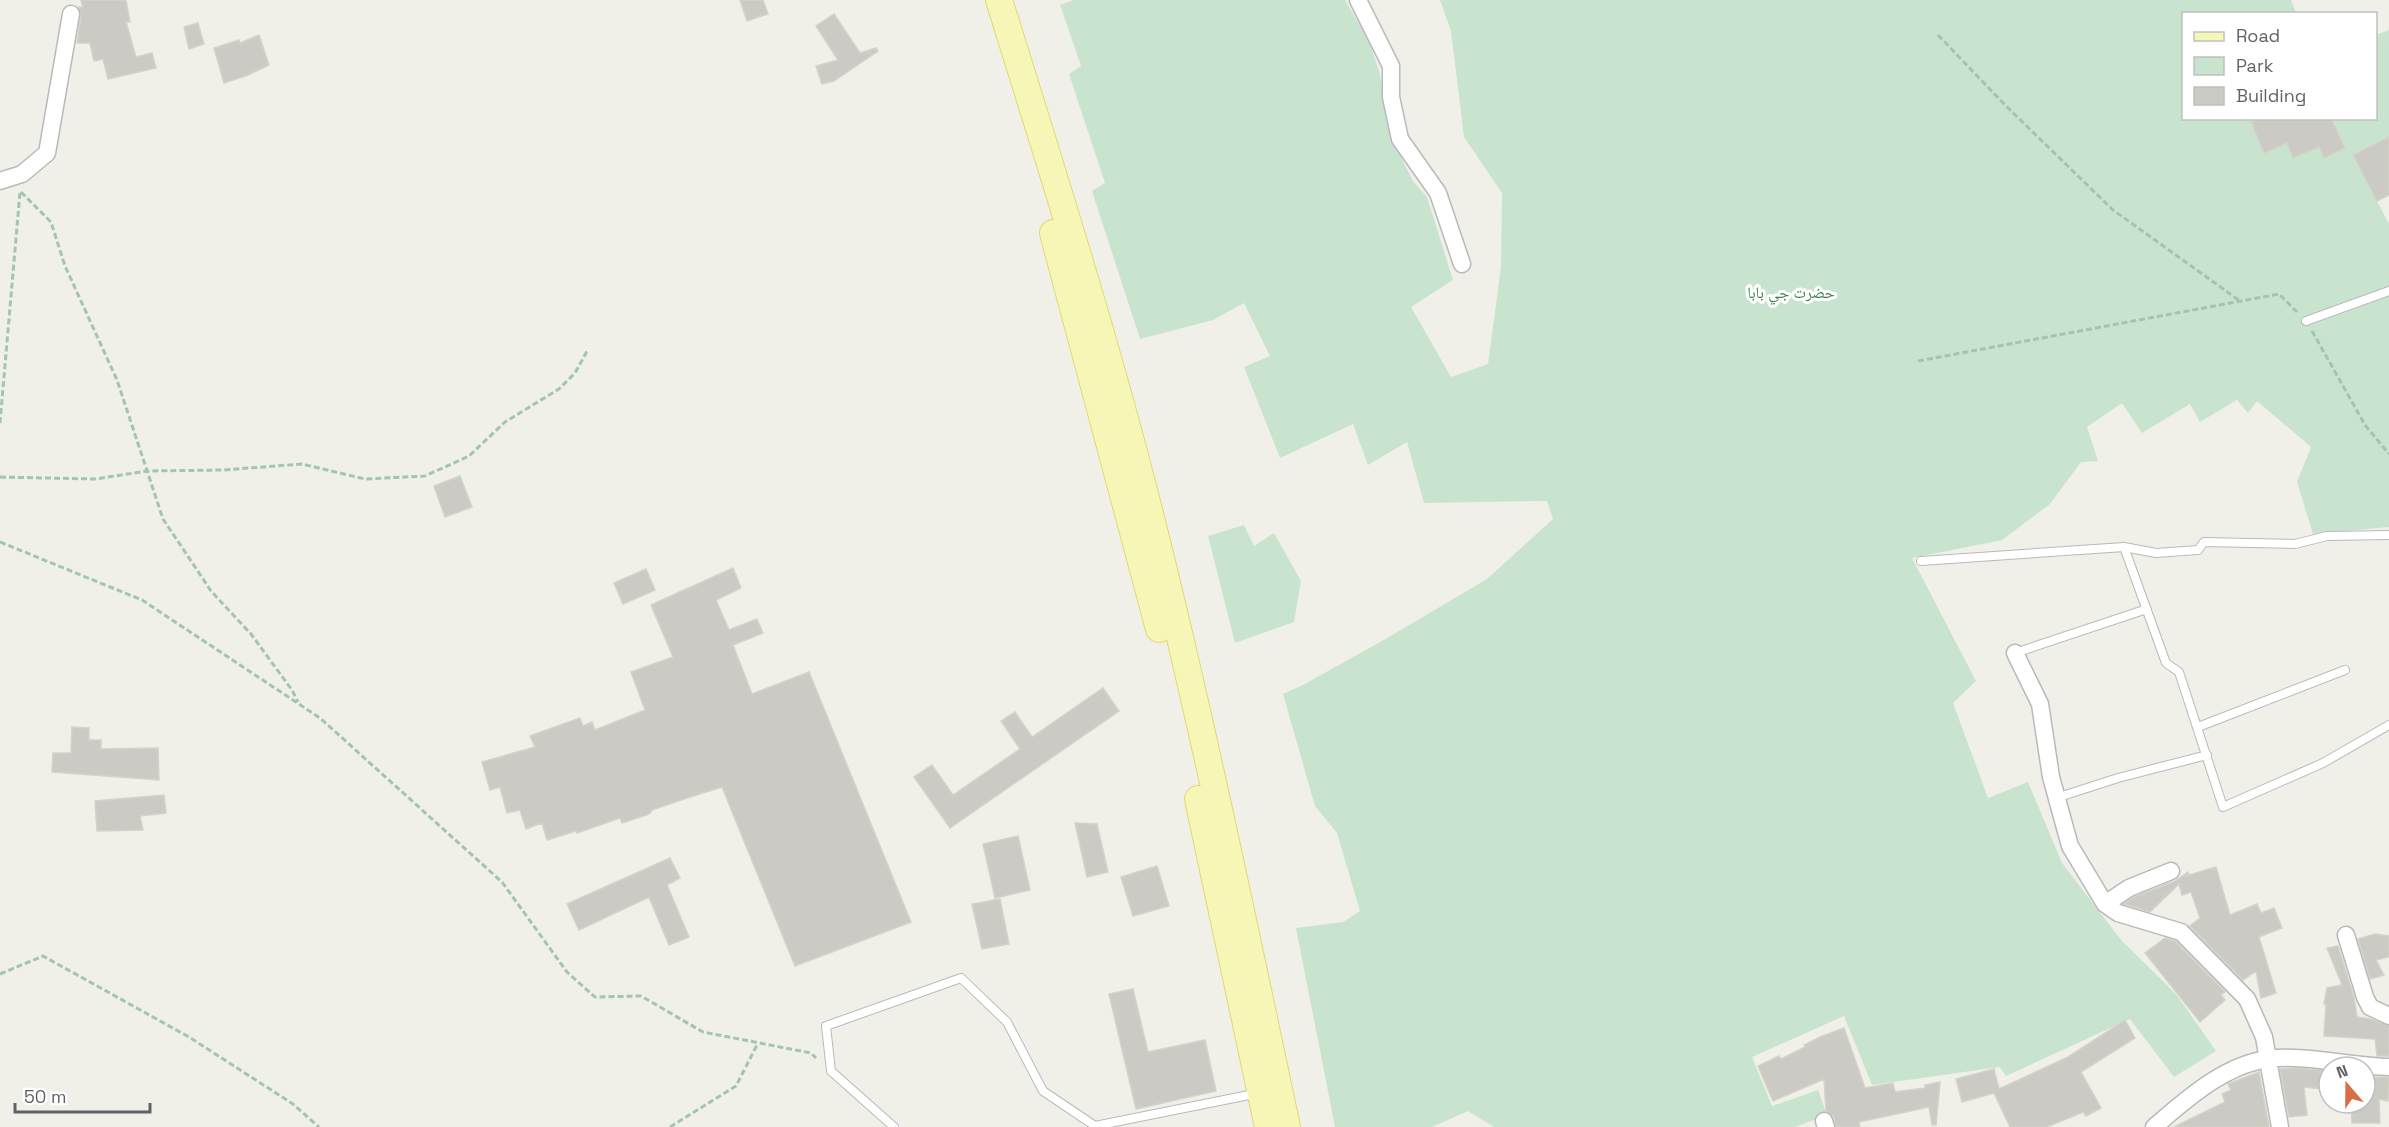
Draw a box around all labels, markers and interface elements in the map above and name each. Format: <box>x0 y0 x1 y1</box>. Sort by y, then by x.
legend <box>2182 12 2377 120</box>
text: Road <box>2236 24 2280 47</box>
text: Park <box>2236 54 2274 77</box>
text: Building <box>2236 84 2306 107</box>
park label: حضرت جي بابا <box>1747 282 1835 305</box>
north arrow <box>2317 1055 2377 1115</box>
text: N <box>2333 1060 2351 1083</box>
scale bar <box>15 1076 150 1114</box>
text: 50 m <box>24 1085 66 1108</box>

